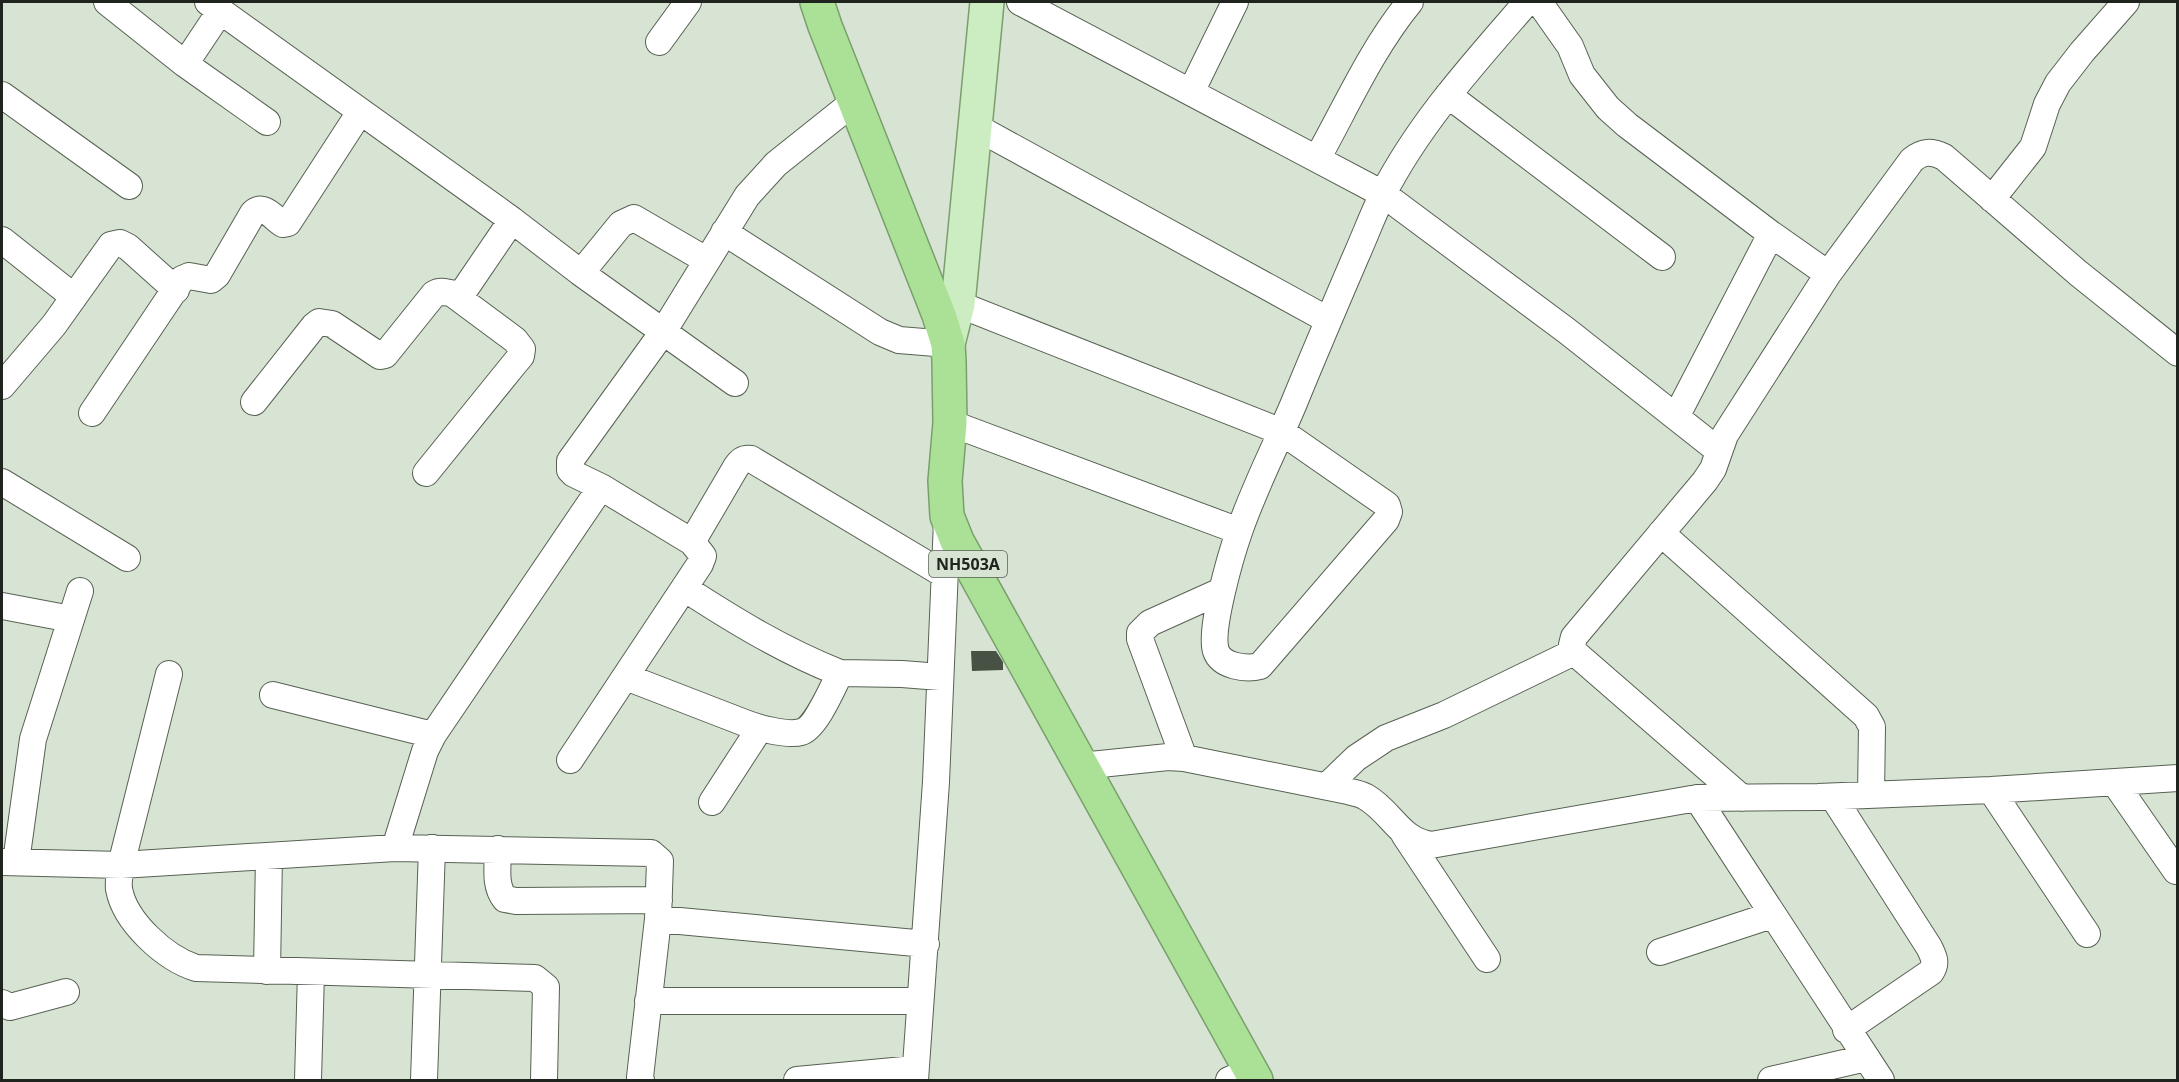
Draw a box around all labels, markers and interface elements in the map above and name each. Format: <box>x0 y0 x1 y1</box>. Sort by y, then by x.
road number: NH503A <box>929 551 1007 577</box>

